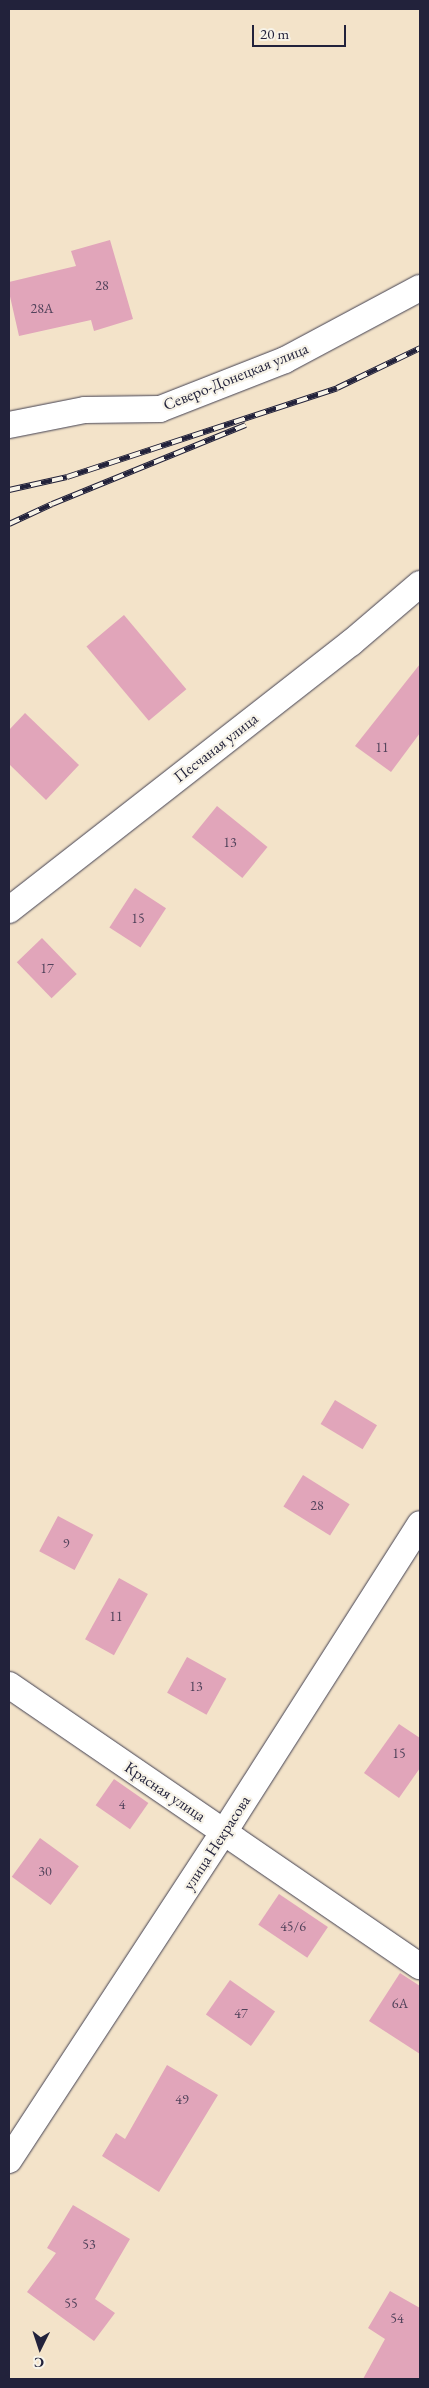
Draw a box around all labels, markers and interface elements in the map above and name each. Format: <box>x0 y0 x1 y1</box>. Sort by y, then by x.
scale bar <box>254 15 348 47</box>
text: 20 m <box>260 24 289 43</box>
house number: 28 <box>95 277 109 293</box>
house number: 28А <box>30 300 54 316</box>
street label: Северо-Донецкая улица <box>161 339 311 415</box>
street label: Песчаная улица <box>170 709 262 787</box>
house number: 11 <box>375 739 389 755</box>
house number: 13 <box>223 834 237 850</box>
house number: 15 <box>131 910 145 926</box>
house number: 17 <box>40 960 54 976</box>
house number: 28 <box>310 1497 324 1513</box>
house number: 9 <box>63 1535 69 1551</box>
house number: 11 <box>109 1608 123 1624</box>
house number: 13 <box>189 1678 203 1694</box>
house number: 15 <box>392 1745 406 1761</box>
street label: Красная улица <box>121 1758 209 1826</box>
street label: улица Некрасова <box>179 1792 255 1894</box>
house number: 4 <box>119 1796 125 1812</box>
house number: 30 <box>38 1863 52 1879</box>
house number: 45/6 <box>280 1918 306 1934</box>
house number: 6А <box>392 1995 408 2011</box>
house number: 47 <box>234 2005 248 2021</box>
house number: 49 <box>175 2091 189 2107</box>
house number: 53 <box>82 2236 96 2252</box>
house number: 55 <box>64 2295 78 2311</box>
house number: 54 <box>390 2310 404 2326</box>
north arrow <box>15 2323 65 2373</box>
text: С <box>33 2354 45 2372</box>

